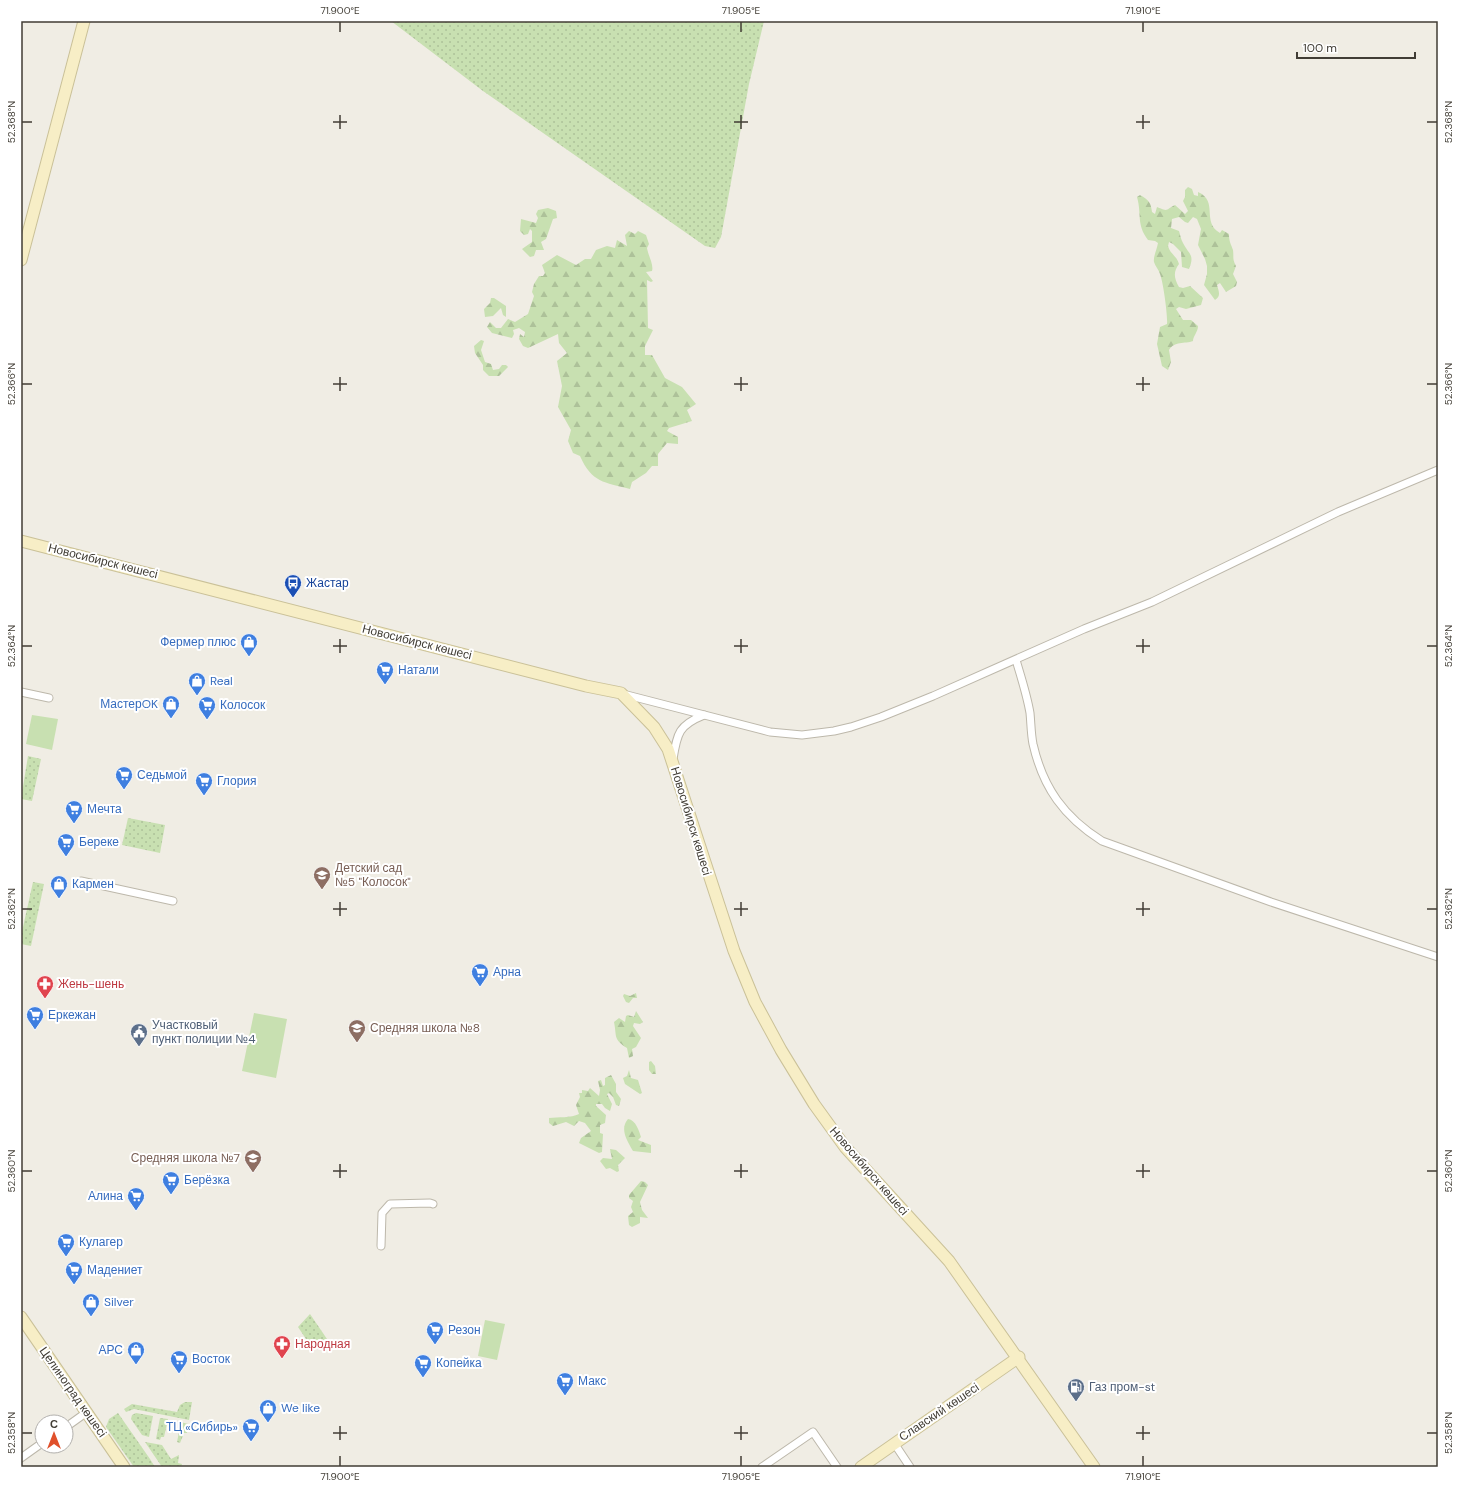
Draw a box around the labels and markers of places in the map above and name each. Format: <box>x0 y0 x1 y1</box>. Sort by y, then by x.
bus stop icon: Жастар <box>283 573 303 598</box>
place label: Жастар <box>306 575 349 591</box>
shop icon: Фермер плюс <box>239 632 259 657</box>
place label: Фермер плюс <box>160 634 236 650</box>
supermarket icon: Натали <box>375 660 395 685</box>
place label: Натали <box>398 662 439 678</box>
shop icon: Real <box>187 671 207 696</box>
place label: Real <box>210 673 233 689</box>
shop icon: МастерOK <box>161 694 181 719</box>
supermarket icon: Колосок <box>197 695 217 720</box>
place label: МастерOK <box>100 696 158 712</box>
place label: Колосок <box>220 697 266 713</box>
supermarket icon: Седьмой <box>114 765 134 790</box>
place label: Седьмой <box>137 767 187 783</box>
supermarket icon: Глория <box>194 771 214 796</box>
place label: Глория <box>217 773 257 789</box>
supermarket icon: Мечта <box>64 799 84 824</box>
place label: Мечта <box>87 801 122 817</box>
supermarket icon: Береке <box>56 832 76 857</box>
place label: Береке <box>79 834 119 850</box>
place label: Детский сад №5 "Колосок" <box>335 860 411 890</box>
school or university icon: Детский сад №5 "Колосок" <box>312 865 332 890</box>
shop icon: Кармен <box>49 874 69 899</box>
place label: Кармен <box>72 876 114 892</box>
supermarket icon: Арна <box>470 962 490 987</box>
place label: Арна <box>493 964 521 980</box>
pharmacy icon: Жень-шень <box>35 974 55 999</box>
place label: Жень-шень <box>58 976 124 992</box>
supermarket icon: Еркежан <box>25 1005 45 1030</box>
place label: Еркежан <box>48 1007 96 1023</box>
place label: Участковый пункт полиции №4 <box>152 1017 255 1047</box>
school or university icon: Средняя школа №8 <box>347 1018 367 1043</box>
place label: Средняя школа №8 <box>370 1020 480 1036</box>
public building icon: Участковый пункт полиции №4 <box>129 1022 149 1047</box>
school or university icon: Средняя школа №7 <box>243 1148 263 1173</box>
place label: Средняя школа №7 <box>131 1150 240 1166</box>
supermarket icon: Берёзка <box>161 1170 181 1195</box>
place label: Берёзка <box>184 1172 230 1188</box>
supermarket icon: Алина <box>126 1186 146 1211</box>
place label: Алина <box>88 1188 123 1204</box>
supermarket icon: Кулагер <box>56 1232 76 1257</box>
place label: Кулагер <box>79 1234 123 1250</box>
supermarket icon: Мадениет <box>64 1260 84 1285</box>
place label: Мадениет <box>87 1262 143 1278</box>
shop icon: Silver <box>81 1292 101 1317</box>
place label: Silver <box>104 1294 134 1310</box>
supermarket icon: Резон <box>425 1320 445 1345</box>
place label: Резон <box>448 1322 481 1338</box>
pharmacy icon: Народная <box>272 1334 292 1359</box>
place label: Народная <box>295 1336 350 1352</box>
shop icon: АРС <box>126 1340 146 1365</box>
place label: АРС <box>98 1342 123 1358</box>
supermarket icon: Восток <box>169 1349 189 1374</box>
place label: Восток <box>192 1351 231 1367</box>
supermarket icon: Копейка <box>413 1353 433 1378</box>
place label: Копейка <box>436 1355 482 1371</box>
supermarket icon: Макс <box>555 1371 575 1396</box>
place label: Макс <box>578 1373 606 1389</box>
fuel station icon: Газ пром-st <box>1066 1377 1086 1402</box>
place label: Газ пром-st <box>1089 1379 1155 1395</box>
shop icon: We like <box>258 1398 278 1423</box>
place label: We like <box>281 1400 320 1416</box>
supermarket icon: ТЦ «Сибирь» <box>241 1417 261 1442</box>
place label: ТЦ «Сибирь» <box>166 1419 238 1435</box>

